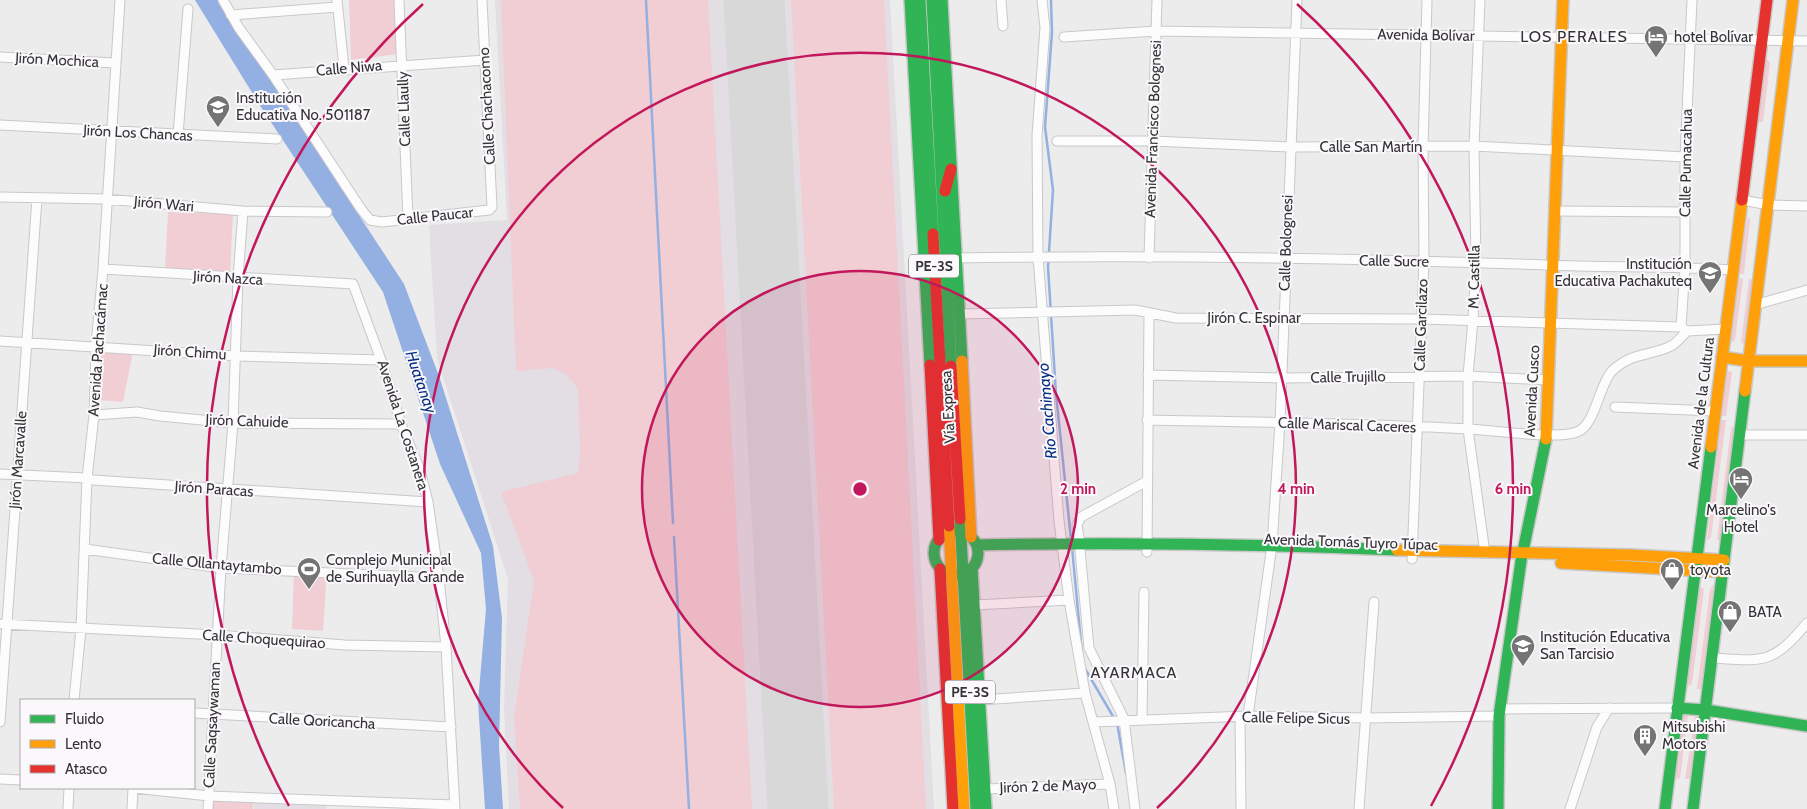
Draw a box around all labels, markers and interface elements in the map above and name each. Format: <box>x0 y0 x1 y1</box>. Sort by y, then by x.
hotel icon: hotel Bolívar <box>1643 24 1669 58</box>
street label: Avenida Bolívar <box>1377 25 1475 45</box>
district label: LOS PERALES <box>1520 27 1628 46</box>
place label: hotel Bolívar <box>1674 28 1753 46</box>
street label: Avenida Francisco Bolognesi <box>1141 40 1165 218</box>
street label: Calle Chachacomo <box>475 47 499 165</box>
street label: Jirón Mochica <box>14 49 100 71</box>
street label: Calle Niwa <box>315 56 384 80</box>
street label: Calle Llaully <box>394 71 414 147</box>
place label: Institución Educativa No. 501187 <box>236 89 371 124</box>
school or university icon: Institución Educativa No. 501187 <box>205 94 231 128</box>
street label: Calle Pumacahua <box>1676 108 1696 217</box>
street label: Jirón Los Chancas <box>82 121 193 145</box>
street label: Calle San Martín <box>1320 138 1422 156</box>
street label: Jirón Wari <box>132 192 195 216</box>
street label: Calle Bolognesi <box>1275 195 1297 291</box>
street label: Calle Paucar <box>396 203 474 229</box>
street label: M. Castilla <box>1464 244 1484 309</box>
street label: Calle Sucre <box>1359 251 1429 271</box>
road number: PE-3S <box>909 255 959 278</box>
place label: Institución Educativa Pachakuteq <box>1554 255 1692 290</box>
school or university icon: Institución Educativa Pachakuteq <box>1697 260 1723 294</box>
street label: Jirón Nazca <box>192 267 264 289</box>
street label: Calle Garcilazo <box>1410 279 1432 371</box>
street label: Avenida Pachacámac <box>84 283 112 417</box>
street label: Jirón C. Espinar <box>1206 309 1301 327</box>
street label: Avenida de la Cultura <box>1684 335 1718 470</box>
street label: Jirón Chimu <box>152 340 227 364</box>
street label: Avenida Cusco <box>1521 345 1543 437</box>
water label: Huatanay <box>401 348 441 416</box>
street label: Avenida La Costanera <box>373 358 433 493</box>
water label: Río Cachimayo <box>1033 362 1061 460</box>
street label: Calle Trujillo <box>1310 367 1386 387</box>
street label: Vía Expresa <box>937 369 959 444</box>
street label: Jirón Marcavalle <box>6 410 30 511</box>
street label: Jirón Cahuide <box>204 411 289 431</box>
street label: Calle Mariscal Caceres <box>1278 414 1416 436</box>
hotel icon: Marcelino's Hotel <box>1728 466 1754 500</box>
street label: Jirón Paracas <box>173 477 254 501</box>
centre of rings <box>851 480 869 498</box>
text: 2 min <box>1060 480 1096 498</box>
text: 4 min <box>1277 480 1315 498</box>
text: 6 min <box>1495 480 1531 498</box>
place label: Marcelino's Hotel <box>1706 501 1776 536</box>
street label: Avenida Tomás Tuyro Túpac <box>1264 530 1439 554</box>
street label: Calle Ollantaytambo <box>151 549 283 579</box>
place label: Complejo Municipal de Surihuaylla Grande <box>326 551 464 586</box>
sports icon: Complejo Municipal de Surihuaylla Grande <box>296 556 322 590</box>
shop icon: toyota <box>1659 557 1685 591</box>
place label: toyota <box>1690 561 1732 579</box>
shop icon: BATA <box>1717 599 1743 633</box>
place label: BATA <box>1748 603 1783 621</box>
street label: Calle Choquequirao <box>202 626 326 652</box>
place label: Institución Educativa San Tarcisio <box>1540 628 1671 663</box>
school or university icon: Institución Educativa San Tarcisio <box>1510 633 1536 667</box>
street label: Calle Saqsaywaman <box>200 661 224 789</box>
district label: AYARMACA <box>1091 663 1177 682</box>
road number: PE-3S <box>945 680 995 704</box>
legend <box>20 699 195 789</box>
street label: Calle Felipe Sicus <box>1242 708 1350 728</box>
street label: Calle Qoricancha <box>268 709 377 733</box>
text: Fluido <box>65 710 104 728</box>
place label: Mitsubishi Motors <box>1662 718 1725 753</box>
building icon: Mitsubishi Motors <box>1632 723 1658 757</box>
text: Lento <box>65 735 102 753</box>
text: Atasco <box>65 760 107 778</box>
street label: Jirón 2 de Mayo <box>998 775 1097 797</box>

